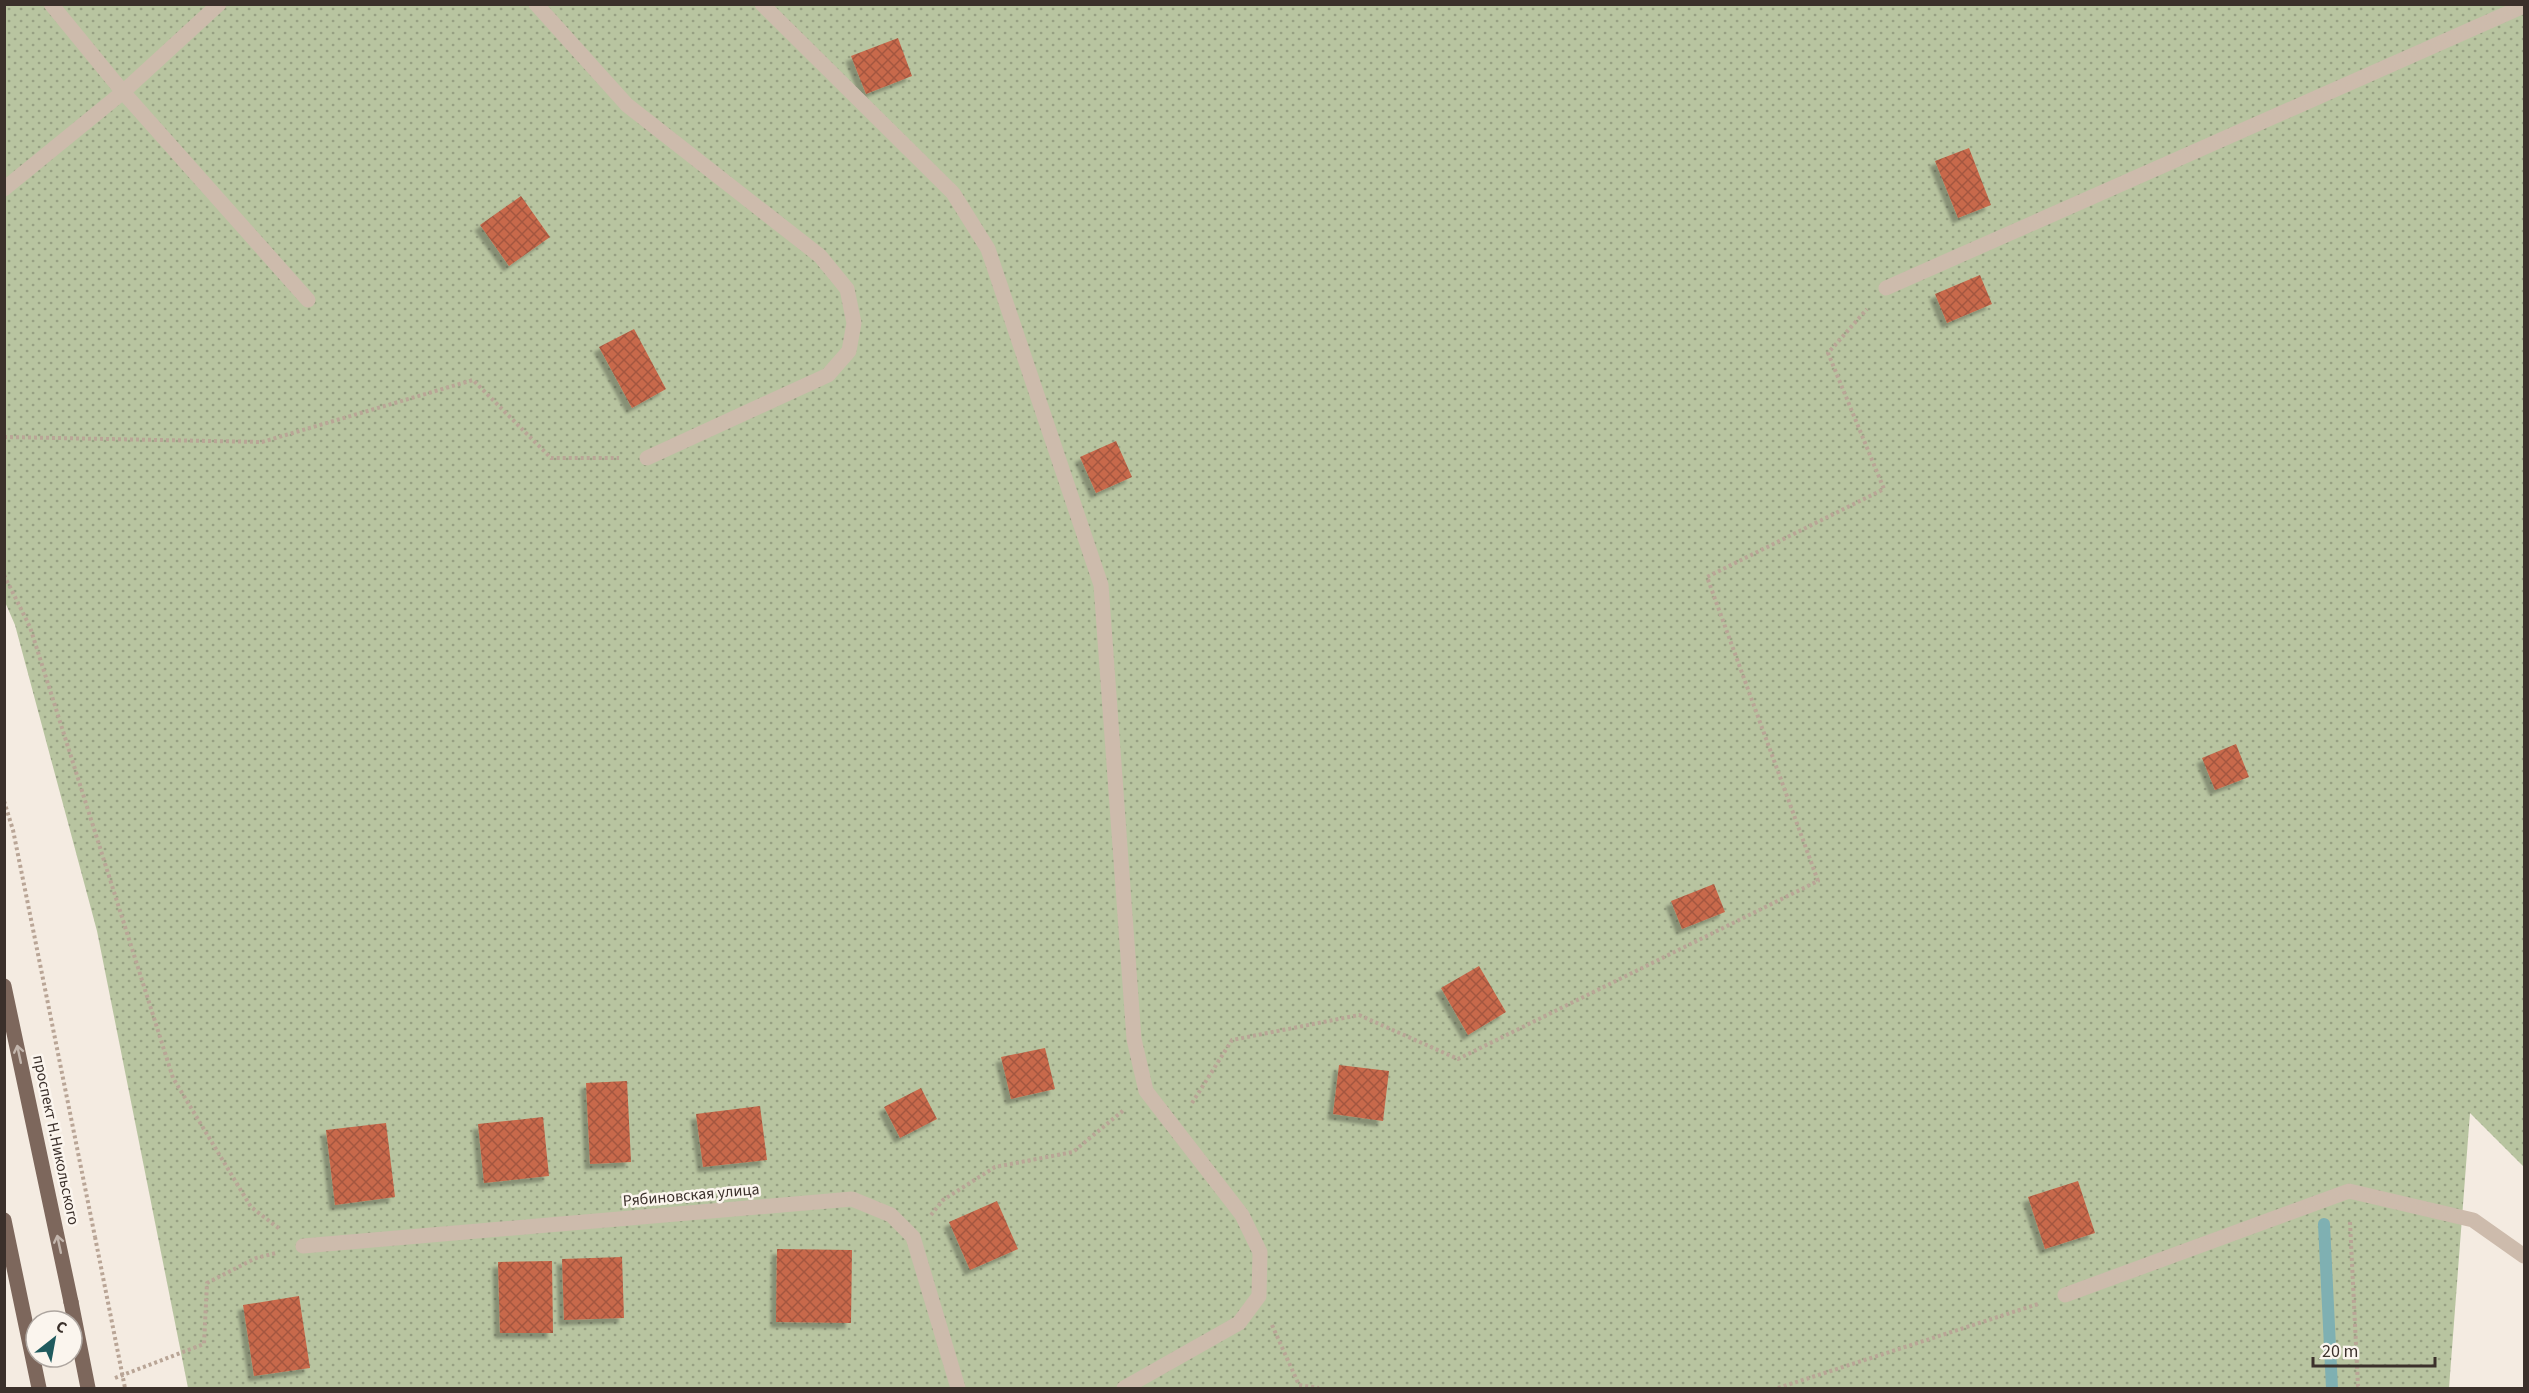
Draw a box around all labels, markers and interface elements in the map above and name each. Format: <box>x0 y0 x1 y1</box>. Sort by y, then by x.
one-way arrow <box>13 1044 24 1064</box>
street label: проспект Н.Никольского <box>27 1053 85 1227</box>
street label: Рябиновская улица <box>622 1178 760 1212</box>
one-way arrow <box>53 1235 64 1255</box>
north arrow <box>24 1309 84 1369</box>
text: С <box>52 1315 71 1339</box>
scale bar <box>2313 1330 2434 1368</box>
text: 20 m <box>2322 1339 2358 1364</box>

